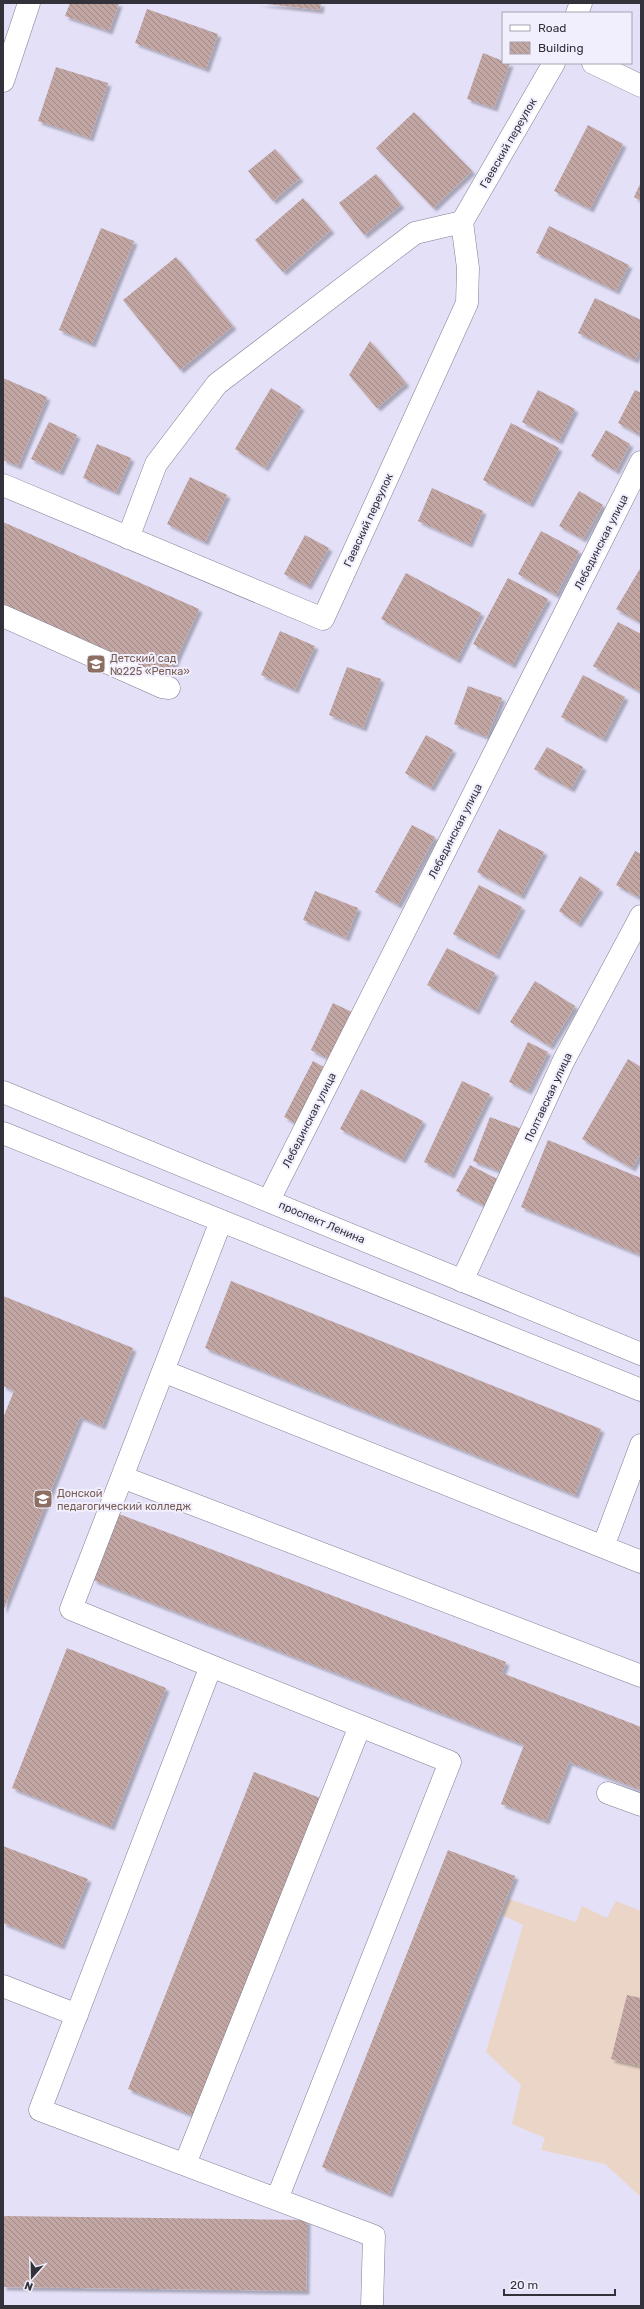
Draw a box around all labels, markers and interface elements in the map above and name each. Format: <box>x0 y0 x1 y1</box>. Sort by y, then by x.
legend <box>502 12 632 64</box>
text: Road <box>538 21 566 35</box>
text: Building <box>538 41 584 55</box>
street label: Гаевский переулок <box>477 96 540 191</box>
street label: Гаевский переулок <box>341 471 396 569</box>
street label: Лебединская улица <box>572 493 631 592</box>
place label: Детский сад №225 «Репка» <box>110 652 190 678</box>
school or university icon: Детский сад №225 «Репка» <box>85 653 107 675</box>
street label: Лебединская улица <box>426 782 485 881</box>
street label: Полтавская улица <box>522 1051 575 1144</box>
street label: Лебединская улица <box>280 1071 339 1170</box>
street label: проспект Ленина <box>277 1198 367 1247</box>
place label: Донской педагогический колледж <box>57 1487 191 1513</box>
school or university icon: Донской педагогический колледж <box>32 1488 54 1510</box>
north arrow <box>12 2257 52 2297</box>
scale bar <box>504 2271 615 2297</box>
text: N <box>23 2278 35 2293</box>
text: 20 m <box>510 2278 538 2292</box>

